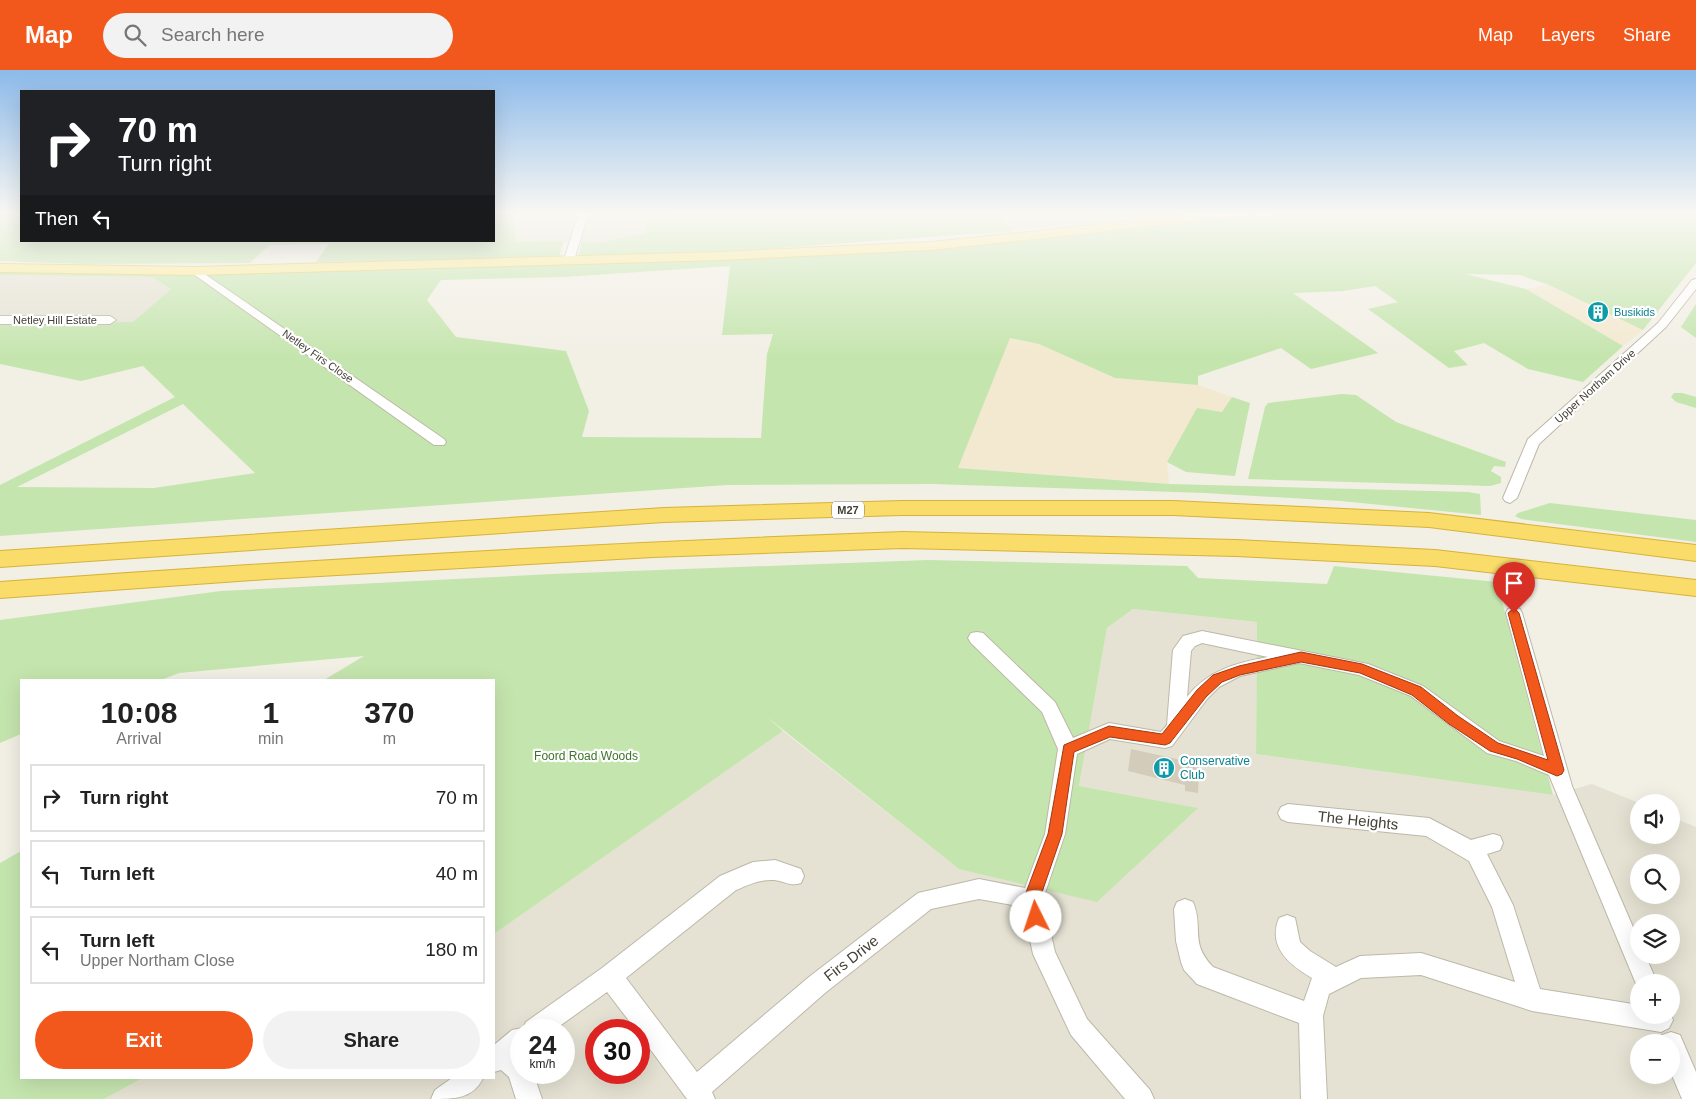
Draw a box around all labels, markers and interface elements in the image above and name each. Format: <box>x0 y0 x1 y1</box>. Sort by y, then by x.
search box <box>103 13 453 58</box>
text: Map <box>25 21 73 48</box>
icon: search <box>121 21 149 49</box>
text: Search here <box>161 24 265 45</box>
text: Map <box>1478 25 1513 45</box>
text: Layers <box>1541 25 1595 45</box>
text: Share <box>1623 25 1671 45</box>
icon: right <box>35 110 100 175</box>
text: 70 m <box>118 110 198 149</box>
text: Turn right <box>118 151 211 176</box>
icon: left <box>88 205 116 233</box>
text: Then <box>35 208 78 229</box>
building icon: Busikids <box>1586 300 1610 324</box>
place label: Busikids <box>1614 306 1655 318</box>
street label: Netley Hill Estate <box>13 314 97 326</box>
street label: Netley Firs Close <box>280 327 356 385</box>
street label: Upper Northam Drive <box>1552 347 1638 425</box>
road number: M27 <box>832 502 864 518</box>
pin <box>1493 562 1535 613</box>
icon: arrive <box>1500 569 1528 597</box>
text: 10:08 <box>101 696 177 729</box>
text: 1 <box>262 696 279 729</box>
text: 370 <box>364 696 414 729</box>
text: Arrival <box>116 730 162 747</box>
text: min <box>258 730 284 747</box>
text: m <box>383 730 396 747</box>
park label: Foord Road Woods <box>534 749 638 763</box>
place label: Conservative Club <box>1180 754 1250 782</box>
building icon: Conservative Club <box>1152 756 1176 780</box>
icon: right <box>37 784 65 812</box>
text: Turn right <box>80 787 168 808</box>
text: 70 m <box>436 787 478 808</box>
map controls <box>1630 794 1680 1084</box>
button: sound <box>1630 794 1680 844</box>
street label: The Heights <box>1317 807 1399 833</box>
button: search <box>1630 854 1680 904</box>
icon: left <box>37 860 65 888</box>
text: Turn left <box>80 863 155 884</box>
text: 40 m <box>436 863 478 884</box>
position arrow <box>1009 890 1061 942</box>
button: layers <box>1630 914 1680 964</box>
text: Turn left <box>80 930 155 951</box>
street label: Firs Drive <box>820 932 882 984</box>
icon: left <box>37 936 65 964</box>
text: 180 m <box>425 939 478 960</box>
text: Upper Northam Close <box>80 952 235 969</box>
button: + <box>1630 974 1680 1024</box>
button: Exit <box>35 1011 253 1069</box>
button: Share <box>263 1011 480 1069</box>
speed limit sign: 30 <box>585 1019 650 1084</box>
text: 24 <box>529 1031 556 1059</box>
button: − <box>1630 1034 1680 1084</box>
text: km/h <box>529 1057 556 1071</box>

